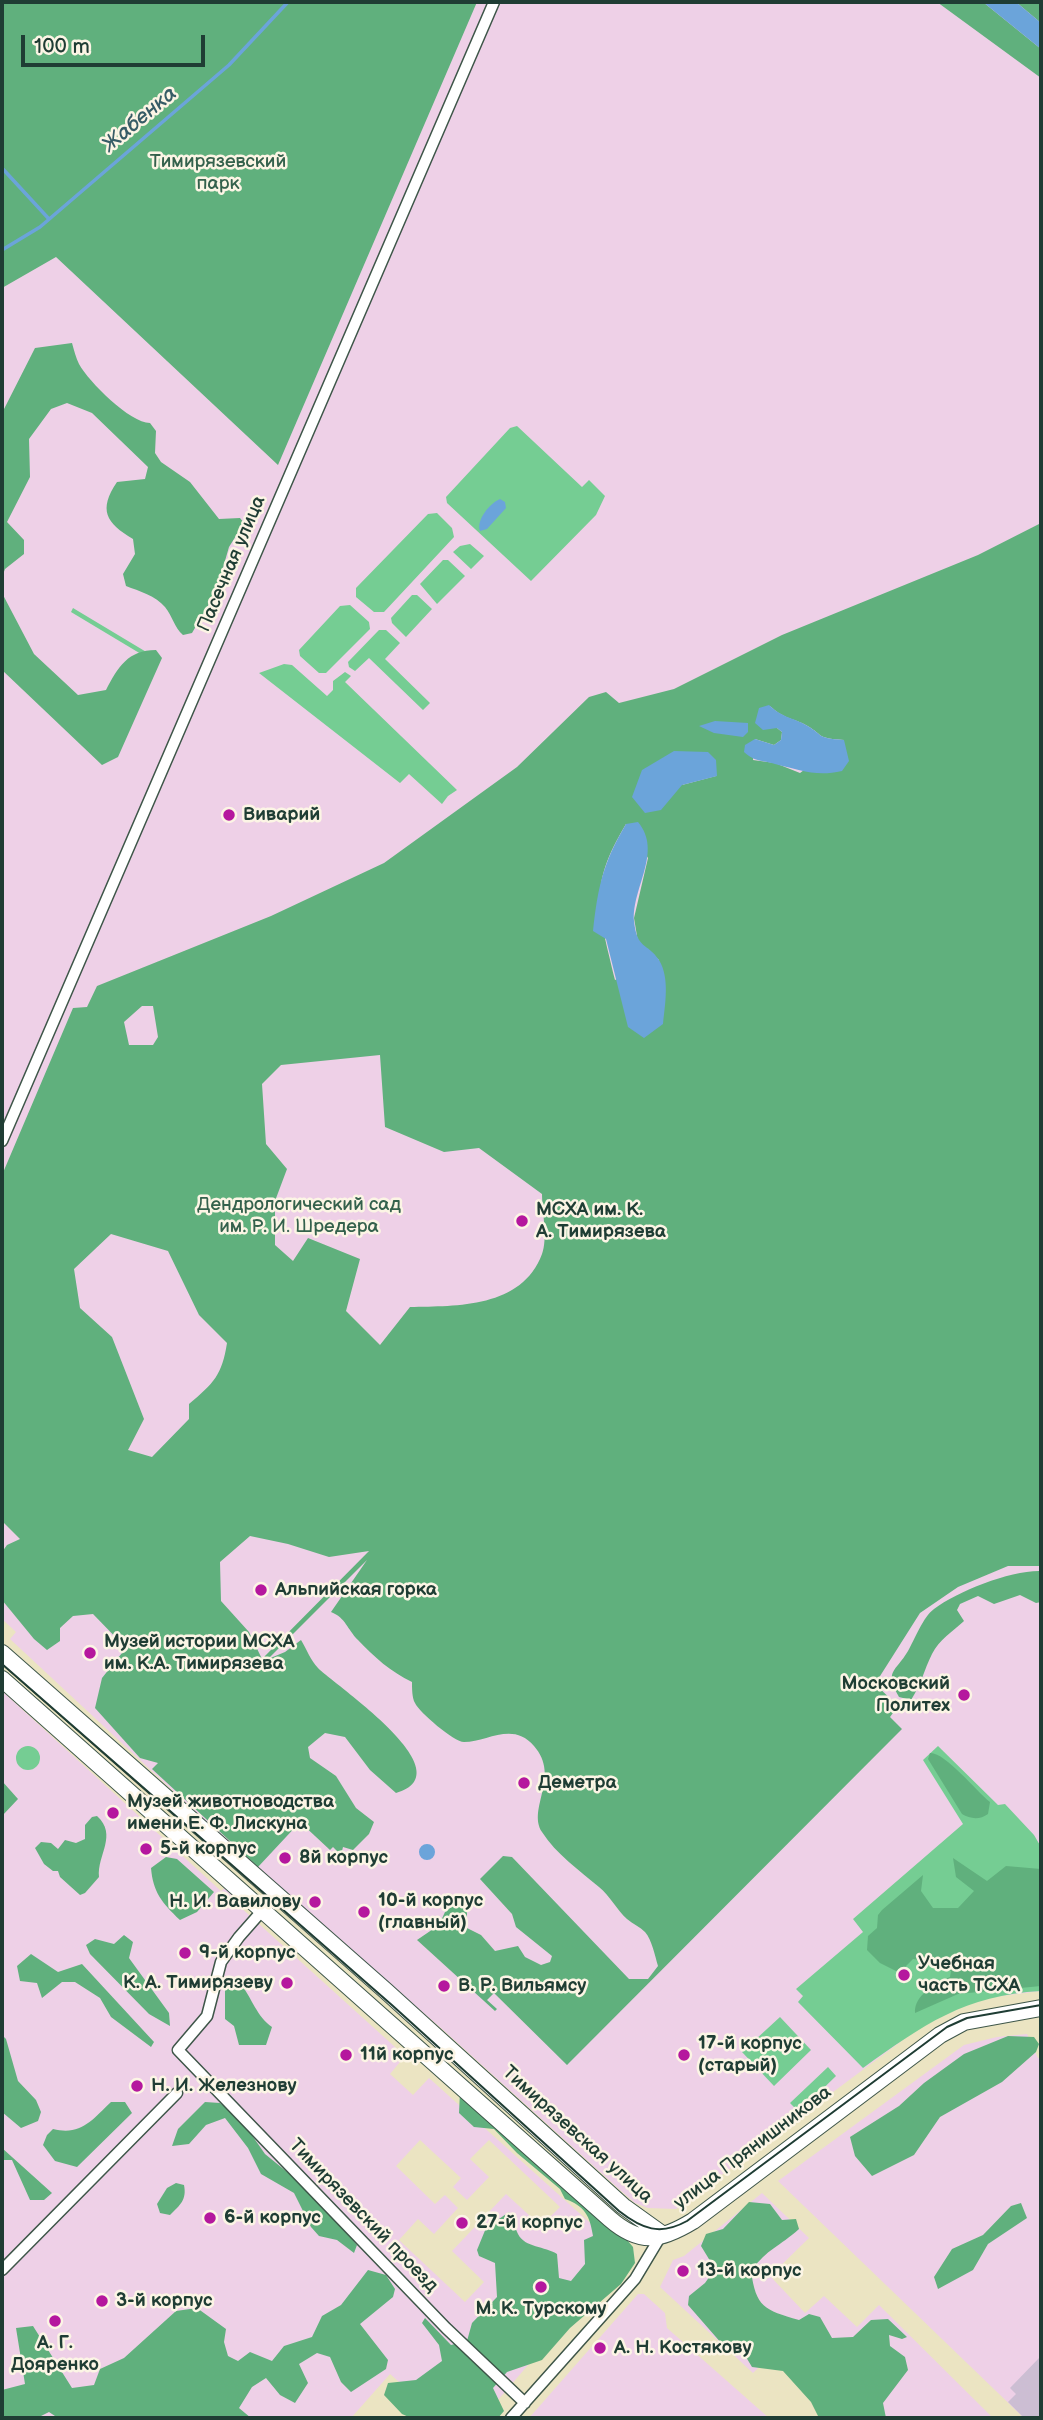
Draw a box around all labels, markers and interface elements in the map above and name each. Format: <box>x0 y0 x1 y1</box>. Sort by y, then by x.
scale bar <box>24 21 208 65</box>
text: 100 m <box>34 34 90 59</box>
water label: Жабенка <box>98 82 182 158</box>
park label: Тимирязевский парк <box>150 151 286 195</box>
street label: Пасечная улица <box>193 493 271 635</box>
place label: Виварий <box>243 804 320 826</box>
marker: Виварий <box>221 807 237 823</box>
park label: Дендрологический сад им. Р. И. Шредера <box>197 1194 401 1238</box>
place label: МСХА им. К. А. Тимирязева <box>536 1199 666 1243</box>
marker: МСХА им. К. А. Тимирязева <box>514 1213 530 1229</box>
place label: Альпийская горка <box>275 1579 437 1601</box>
marker: Альпийская горка <box>253 1582 269 1598</box>
place label: Музей истории МСХА им. К.А. Тимирязева <box>104 1631 295 1675</box>
marker: Музей истории МСХА им. К.А. Тимирязева <box>82 1645 98 1661</box>
place label: Московский Политех <box>842 1673 950 1717</box>
marker: Московский Политех <box>956 1687 972 1703</box>
place label: Деметра <box>538 1772 616 1794</box>
marker: Деметра <box>516 1775 532 1791</box>
place label: Музей животноводства имени Е. Ф. Лискуна <box>127 1791 334 1835</box>
marker: Музей животноводства имени Е. Ф. Лискуна <box>105 1805 121 1821</box>
place label: 5-й корпус <box>160 1838 256 1860</box>
marker: 5-й корпус <box>138 1841 154 1857</box>
place label: 8й корпус <box>299 1847 388 1869</box>
marker: 8й корпус <box>277 1850 293 1866</box>
place label: 10-й корпус (главный) <box>378 1890 483 1934</box>
place label: Н. И. Вавилову <box>169 1891 301 1913</box>
marker: Н. И. Вавилову <box>307 1894 323 1910</box>
marker: 10-й корпус (главный) <box>356 1904 372 1920</box>
place label: 9-й корпус <box>199 1942 296 1964</box>
marker: 9-й корпус <box>177 1945 193 1961</box>
place label: Учебная часть ТСХА <box>918 1953 1020 1997</box>
marker: Учебная часть ТСХА <box>896 1967 912 1983</box>
place label: К. А. Тимирязеву <box>123 1972 273 1994</box>
marker: К. А. Тимирязеву <box>279 1975 295 1991</box>
place label: В. Р. Вильямсу <box>458 1975 586 1997</box>
marker: В. Р. Вильямсу <box>436 1978 452 1994</box>
place label: 17-й корпус (старый) <box>698 2033 802 2077</box>
place label: 11й корпус <box>360 2044 454 2066</box>
marker: 11й корпус <box>338 2047 354 2063</box>
marker: 17-й корпус (старый) <box>676 2047 692 2063</box>
street label: Тимирязевская улица <box>497 2062 657 2208</box>
place label: Н. И. Железнову <box>151 2075 297 2097</box>
marker: Н. И. Железнову <box>129 2078 145 2094</box>
street label: улица Прянишникова <box>670 2081 836 2215</box>
street label: Тимирязевский проезд <box>284 2134 442 2298</box>
place label: 6-й корпус <box>224 2207 321 2229</box>
marker: 6-й корпус <box>202 2210 218 2226</box>
place label: 27-й корпус <box>476 2212 583 2234</box>
marker: 27-й корпус <box>454 2215 470 2231</box>
place label: 13-й корпус <box>697 2260 802 2282</box>
marker: 13-й корпус <box>675 2263 691 2279</box>
marker: М. К. Турскому <box>533 2279 549 2295</box>
place label: 3-й корпус <box>116 2290 213 2312</box>
marker: 3-й корпус <box>94 2293 110 2309</box>
place label: М. К. Турскому <box>475 2298 607 2320</box>
marker: А. Г. Дояренко <box>47 2313 63 2329</box>
place label: А. Г. Дояренко <box>11 2332 99 2376</box>
place label: А. Н. Костякову <box>614 2337 752 2359</box>
marker: А. Н. Костякову <box>592 2340 608 2356</box>

